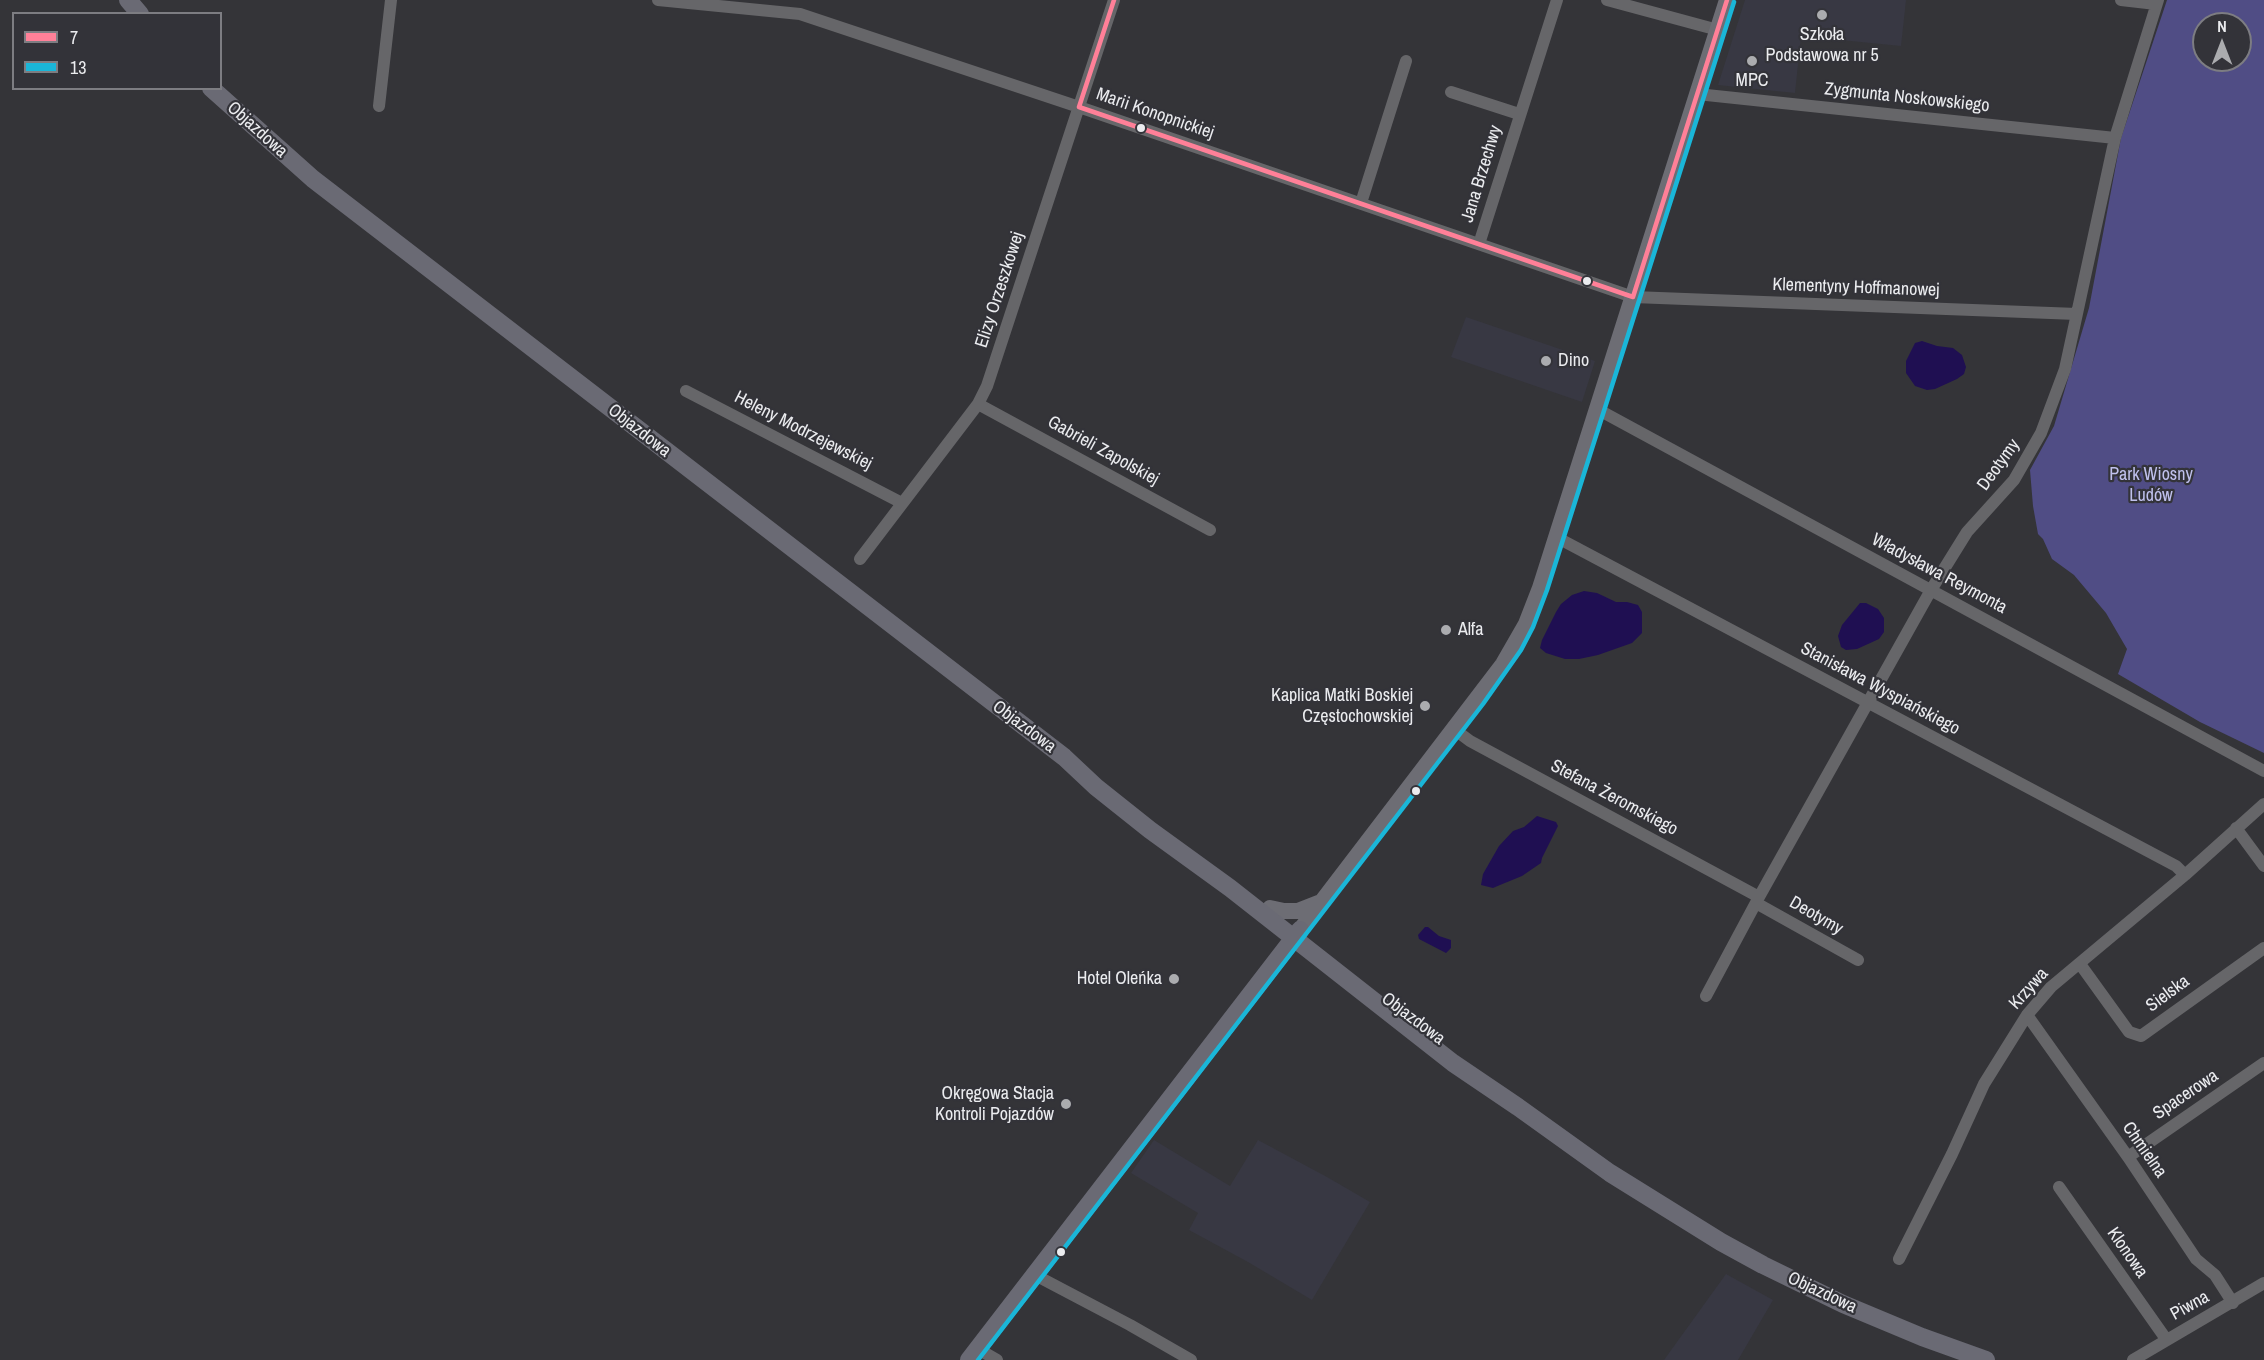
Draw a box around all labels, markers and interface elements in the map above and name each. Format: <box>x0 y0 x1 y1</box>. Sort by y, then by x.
marker: Szkoła Podstawowa nr 5 <box>1815 8 1829 22</box>
legend <box>12 12 222 90</box>
north arrow <box>2192 12 2252 72</box>
text: N <box>2217 15 2227 37</box>
place label: Szkoła Podstawowa nr 5 <box>1765 24 1879 66</box>
text: 7 <box>70 25 78 50</box>
marker: MPC <box>1745 54 1759 68</box>
text: 13 <box>70 55 86 80</box>
place label: MPC <box>1736 70 1768 92</box>
street label: Zygmunta Noskowskiego <box>1823 79 1991 117</box>
street label: Marii Konopnickiej <box>1093 84 1217 144</box>
street label: Objazdowa <box>222 97 292 163</box>
unlabelled marker <box>1135 122 1147 134</box>
street label: Jana Brzechwy <box>1457 123 1507 225</box>
street label: Elizy Orzeszkowej <box>971 229 1029 351</box>
street label: Klementyny Hoffmanowej <box>1772 274 1940 302</box>
unlabelled marker <box>1581 275 1593 287</box>
place label: Dino <box>1558 350 1589 372</box>
marker: Dino <box>1539 354 1553 368</box>
street label: Heleny Modrzejewskiej <box>730 387 876 475</box>
street label: Objazdowa <box>603 400 675 462</box>
street label: Gabrieli Zapolskiej <box>1044 412 1162 490</box>
street label: Deotymy <box>1973 435 2025 495</box>
park label: Park Wiosny Ludów <box>2109 464 2193 506</box>
street label: Władysława Reymonta <box>1868 529 2010 619</box>
place label: Alfa <box>1458 619 1483 641</box>
marker: Alfa <box>1439 623 1453 637</box>
street label: Stanisława Wyspiańskiego <box>1797 638 1963 740</box>
place label: Kaplica Matki Boskiej Częstochowskiej <box>1271 685 1413 728</box>
street label: Objazdowa <box>988 696 1060 758</box>
marker: Kaplica Matki Boskiej Częstochowskiej <box>1418 699 1432 713</box>
street label: Stefana Żeromskiego <box>1547 755 1681 841</box>
unlabelled marker <box>1410 785 1422 797</box>
street label: Deotymy <box>1785 892 1847 940</box>
street label: Krzywa <box>2005 964 2053 1014</box>
place label: Hotel Oleńka <box>1077 968 1162 990</box>
street label: Sielska <box>2142 971 2194 1017</box>
marker: Hotel Oleńka <box>1167 972 1181 986</box>
street label: Objazdowa <box>1377 988 1449 1050</box>
street label: Spacerowa <box>2149 1065 2223 1125</box>
place label: Okręgowa Stacja Kontroli Pojazdów <box>935 1083 1054 1126</box>
marker: Okręgowa Stacja Kontroli Pojazdów <box>1059 1097 1073 1111</box>
street label: Chmielna <box>2117 1118 2171 1182</box>
street label: Klonowa <box>2102 1224 2152 1282</box>
unlabelled marker <box>1055 1246 1067 1258</box>
street label: Objazdowa <box>1784 1268 1860 1318</box>
street label: Piwna <box>2167 1287 2213 1325</box>

